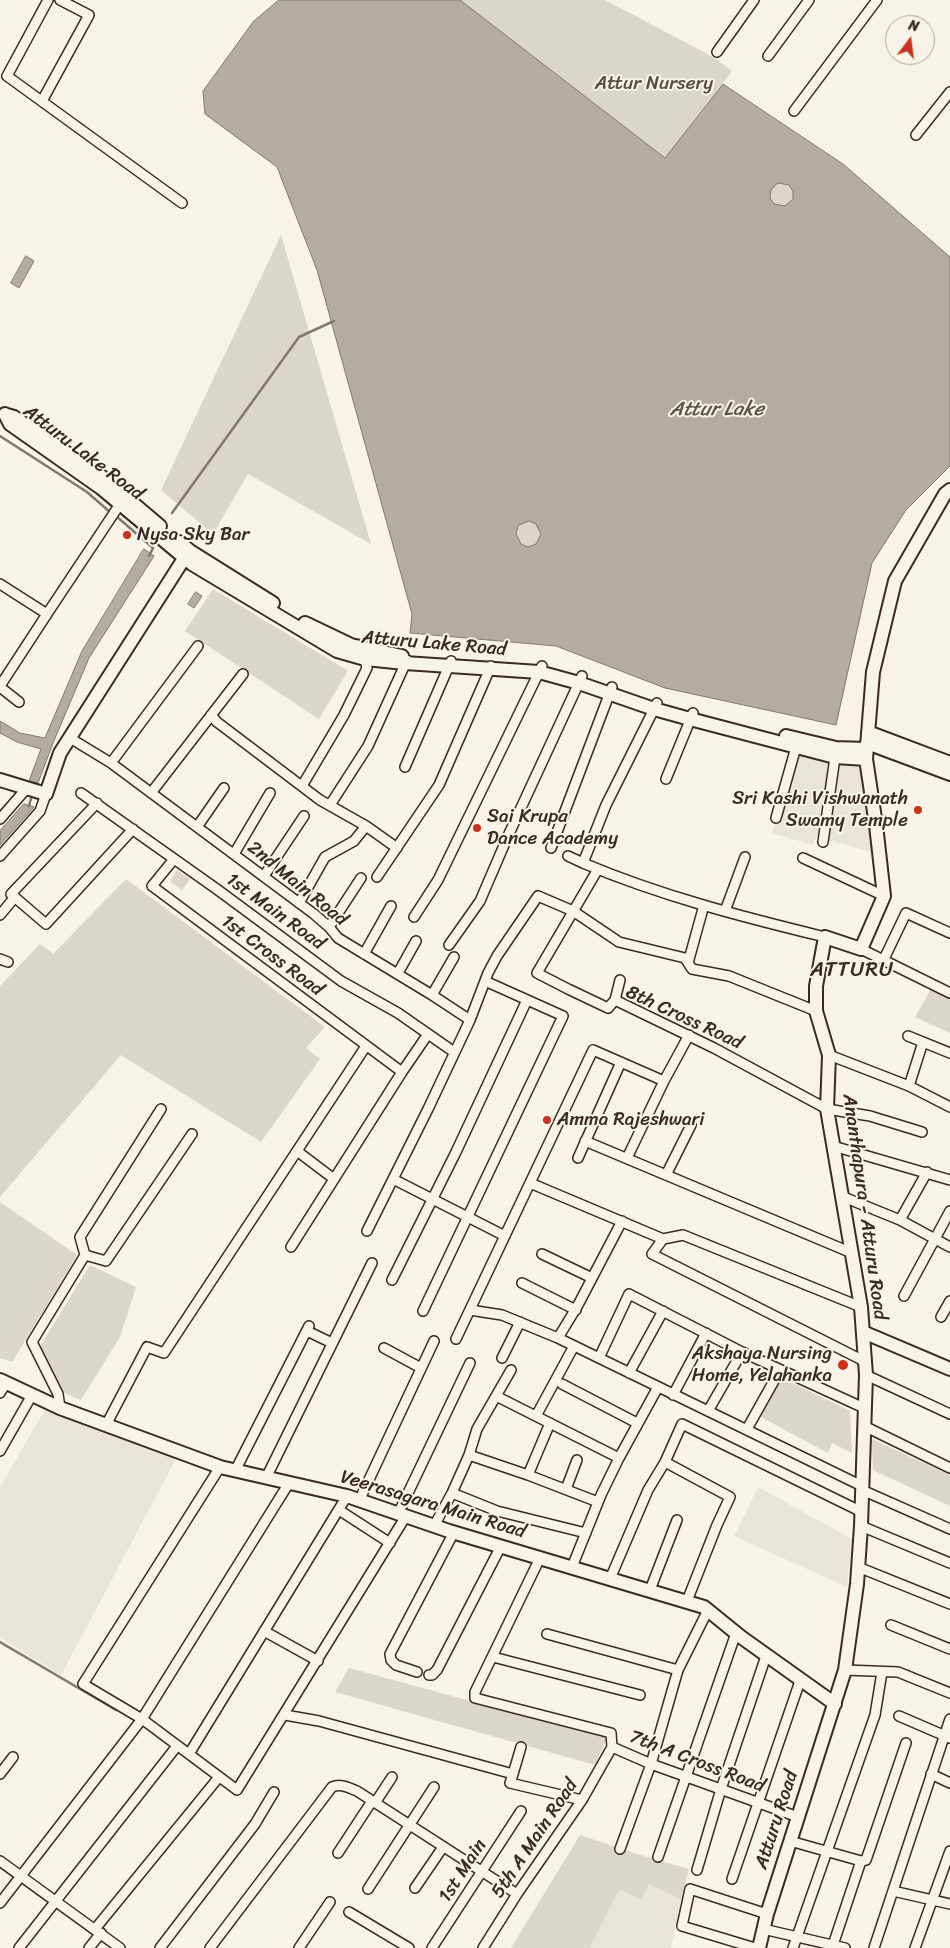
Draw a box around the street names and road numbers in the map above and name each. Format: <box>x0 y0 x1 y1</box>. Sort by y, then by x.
street label: Atturu Lake Road <box>18 400 148 506</box>
street label: Atturu Lake Road <box>361 626 507 662</box>
street label: 2nd Main Road <box>242 837 352 931</box>
street label: 1st Main Road <box>221 869 329 955</box>
street label: 1st Cross Road <box>217 910 327 1002</box>
street label: 8th Cross Road <box>622 981 746 1055</box>
street label: Ananthapura - Atturu Road <box>837 1093 891 1321</box>
street label: Veerasagara Main Road <box>338 1466 528 1544</box>
street label: 7th A Cross Road <box>626 1726 768 1798</box>
street label: Atturu Road <box>750 1768 804 1872</box>
street label: 5th A Main Road <box>487 1775 583 1903</box>
street label: 1st Main <box>434 1835 492 1907</box>

